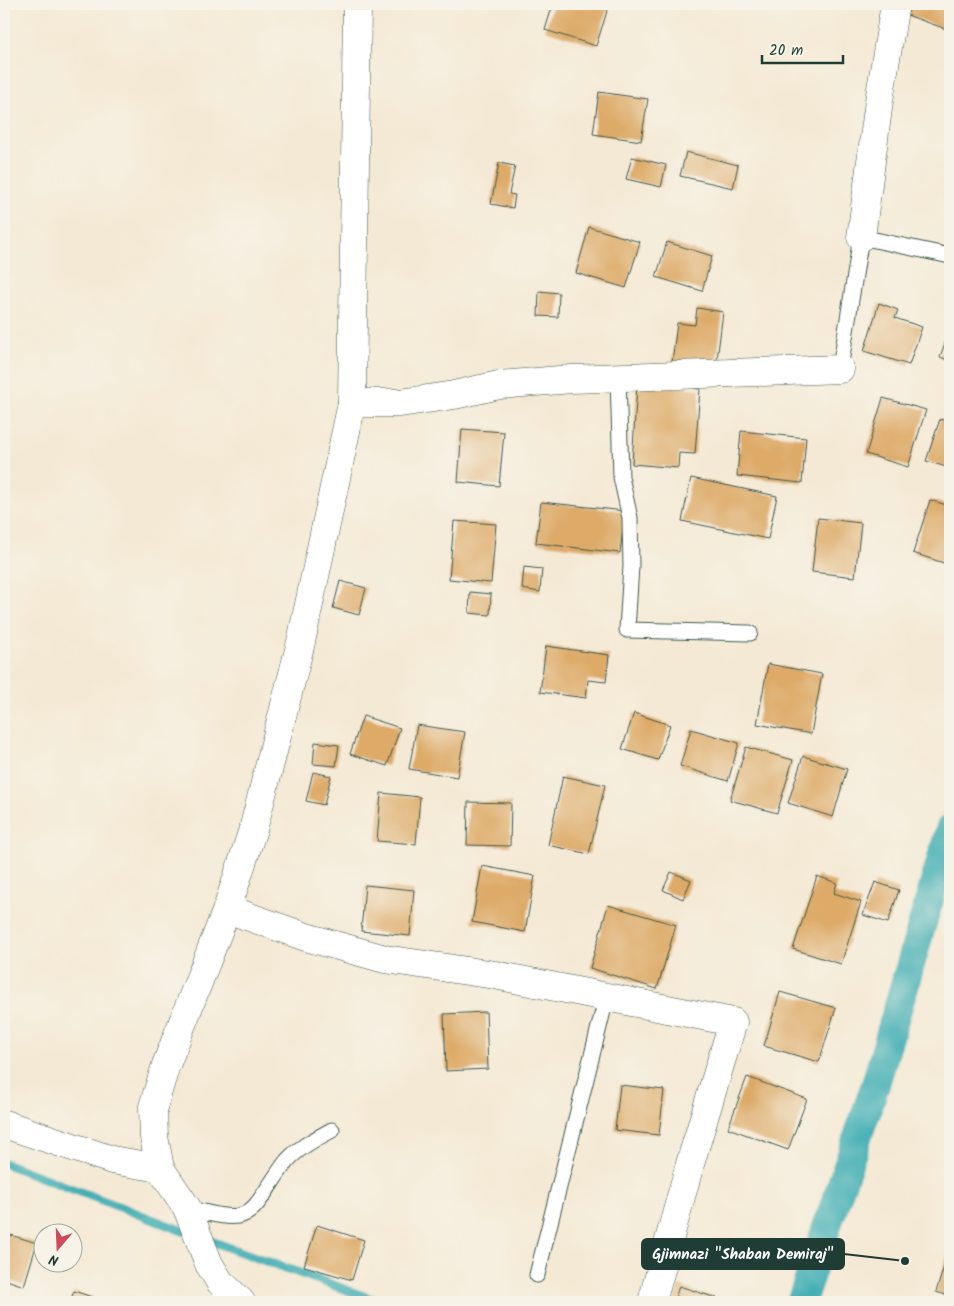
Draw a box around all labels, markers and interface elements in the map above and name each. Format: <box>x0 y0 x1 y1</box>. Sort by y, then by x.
scale bar <box>762 32 843 64</box>
text: 20 m <box>769 39 803 63</box>
north arrow <box>32 1224 82 1274</box>
callout: Gjimnazi "Shaban Demiraj" <box>642 1239 844 1269</box>
text: Gjimnazi "Shaban Demiraj" <box>652 1243 834 1267</box>
text: N <box>46 1247 62 1271</box>

